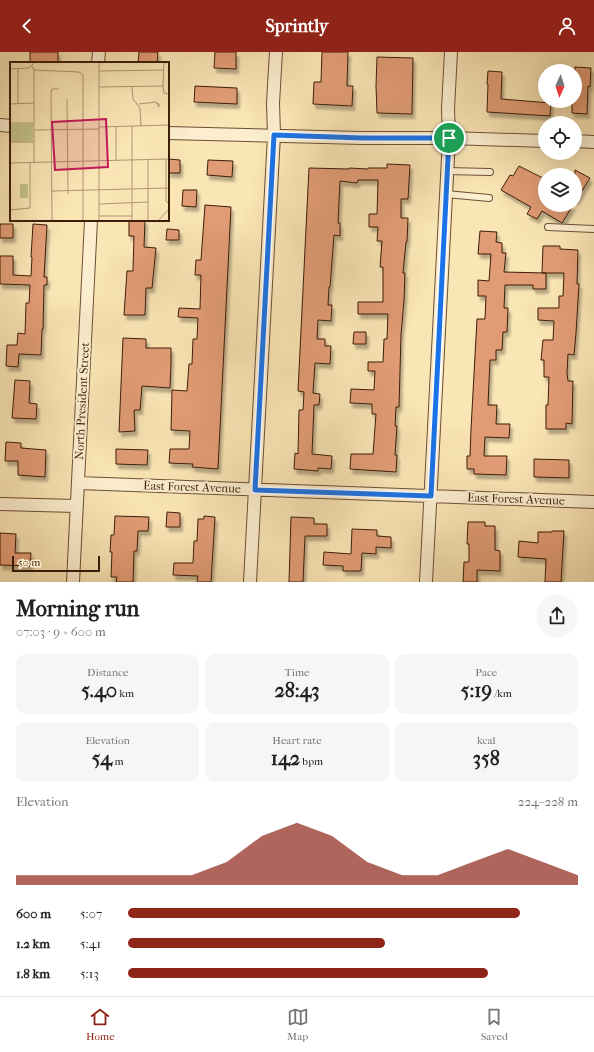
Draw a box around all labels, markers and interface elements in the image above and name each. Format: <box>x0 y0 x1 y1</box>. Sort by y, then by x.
icon: back <box>16 15 38 37</box>
icon: person <box>556 15 578 37</box>
text: Sprintly <box>266 16 328 37</box>
inset map <box>10 62 169 221</box>
north arrow <box>538 64 582 108</box>
map controls <box>538 64 582 212</box>
button: locate <box>538 116 582 160</box>
pin <box>432 121 466 155</box>
icon: arrive <box>438 127 460 149</box>
button: layers <box>538 168 582 212</box>
street label: North President Street <box>72 341 92 460</box>
street label: East Forest Avenue <box>143 478 241 496</box>
street label: East Forest Avenue <box>467 490 565 508</box>
scale bar <box>12 554 100 573</box>
text: 50 m <box>18 556 40 569</box>
button: share <box>536 595 578 637</box>
text: Morning run <box>16 596 139 622</box>
text: 07:03 · 9 × 600 m <box>16 624 106 639</box>
text: Distance <box>87 666 128 679</box>
text: Time <box>284 666 309 679</box>
text: Pace <box>475 666 497 679</box>
text: 5.40 <box>81 679 117 702</box>
text: 28:43 <box>274 679 320 702</box>
text: 5:19 <box>461 679 492 702</box>
text: km <box>117 687 134 700</box>
text: /km <box>492 687 512 700</box>
text: Elevation <box>85 734 130 747</box>
text: Heart rate <box>272 734 322 747</box>
text: kcal <box>477 734 496 747</box>
text: 54 <box>92 747 112 770</box>
text: 142 <box>271 747 300 770</box>
text: 358 <box>473 747 500 770</box>
text: m <box>112 755 124 768</box>
text: bpm <box>300 755 323 768</box>
text: Elevation <box>16 794 69 809</box>
text: 224–228 m <box>518 794 578 809</box>
text: 600 m <box>16 906 51 921</box>
text: 5:07 <box>80 906 102 921</box>
text: 1.2 km <box>16 936 50 951</box>
text: 5:41 <box>80 936 101 951</box>
text: 1.8 km <box>16 966 50 981</box>
text: 5:13 <box>80 966 99 981</box>
tab: Home <box>86 1006 115 1043</box>
tab: Map <box>287 1006 309 1043</box>
tab: Saved <box>481 1006 508 1043</box>

